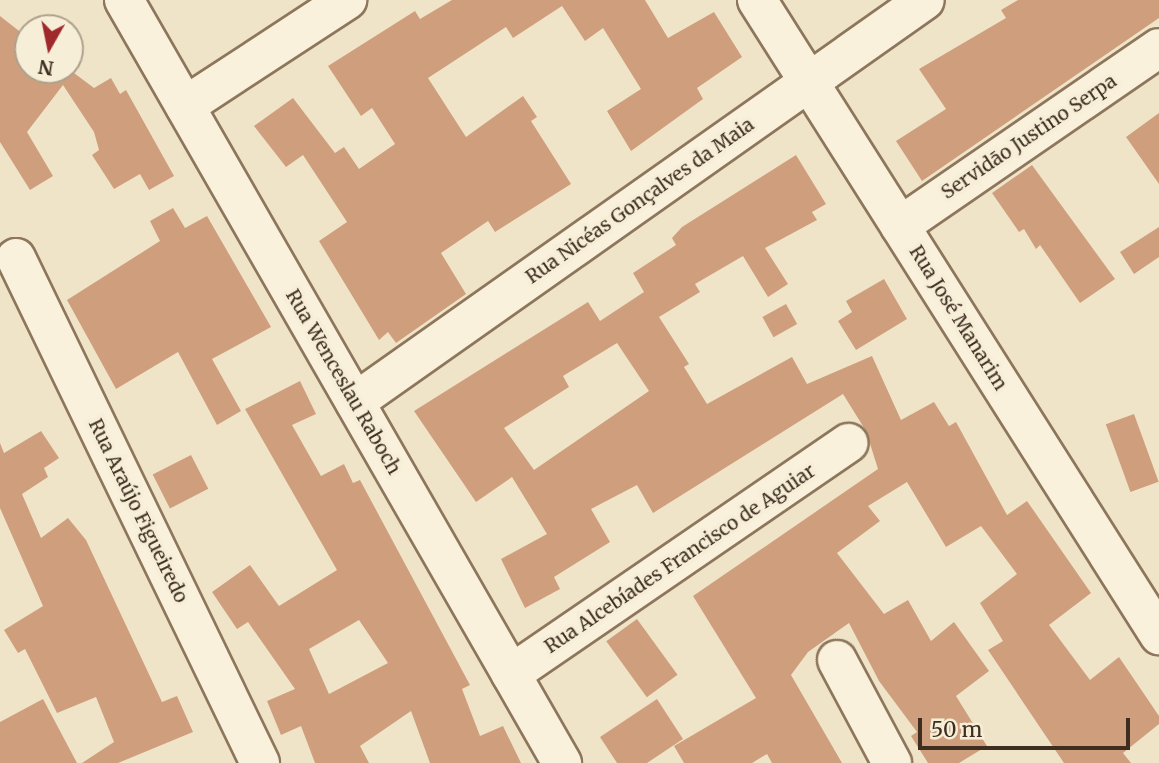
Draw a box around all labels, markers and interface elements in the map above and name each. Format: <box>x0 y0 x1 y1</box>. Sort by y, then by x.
north arrow <box>14 14 84 84</box>
text: N <box>37 55 55 81</box>
street label: Servidão Justino Serpa <box>937 70 1121 204</box>
street label: Rua Nicéas Gonçalves da Maia <box>522 113 758 289</box>
street label: Rua José Manarim <box>904 241 1012 395</box>
street label: Rua Wenceslau Raboch <box>281 285 405 479</box>
street label: Rua Araújo Figueiredo <box>83 415 193 607</box>
street label: Rua Alcebíades Francisco de Aguiar <box>540 460 820 658</box>
scale bar <box>921 704 1133 748</box>
text: 50 m <box>931 716 982 743</box>

